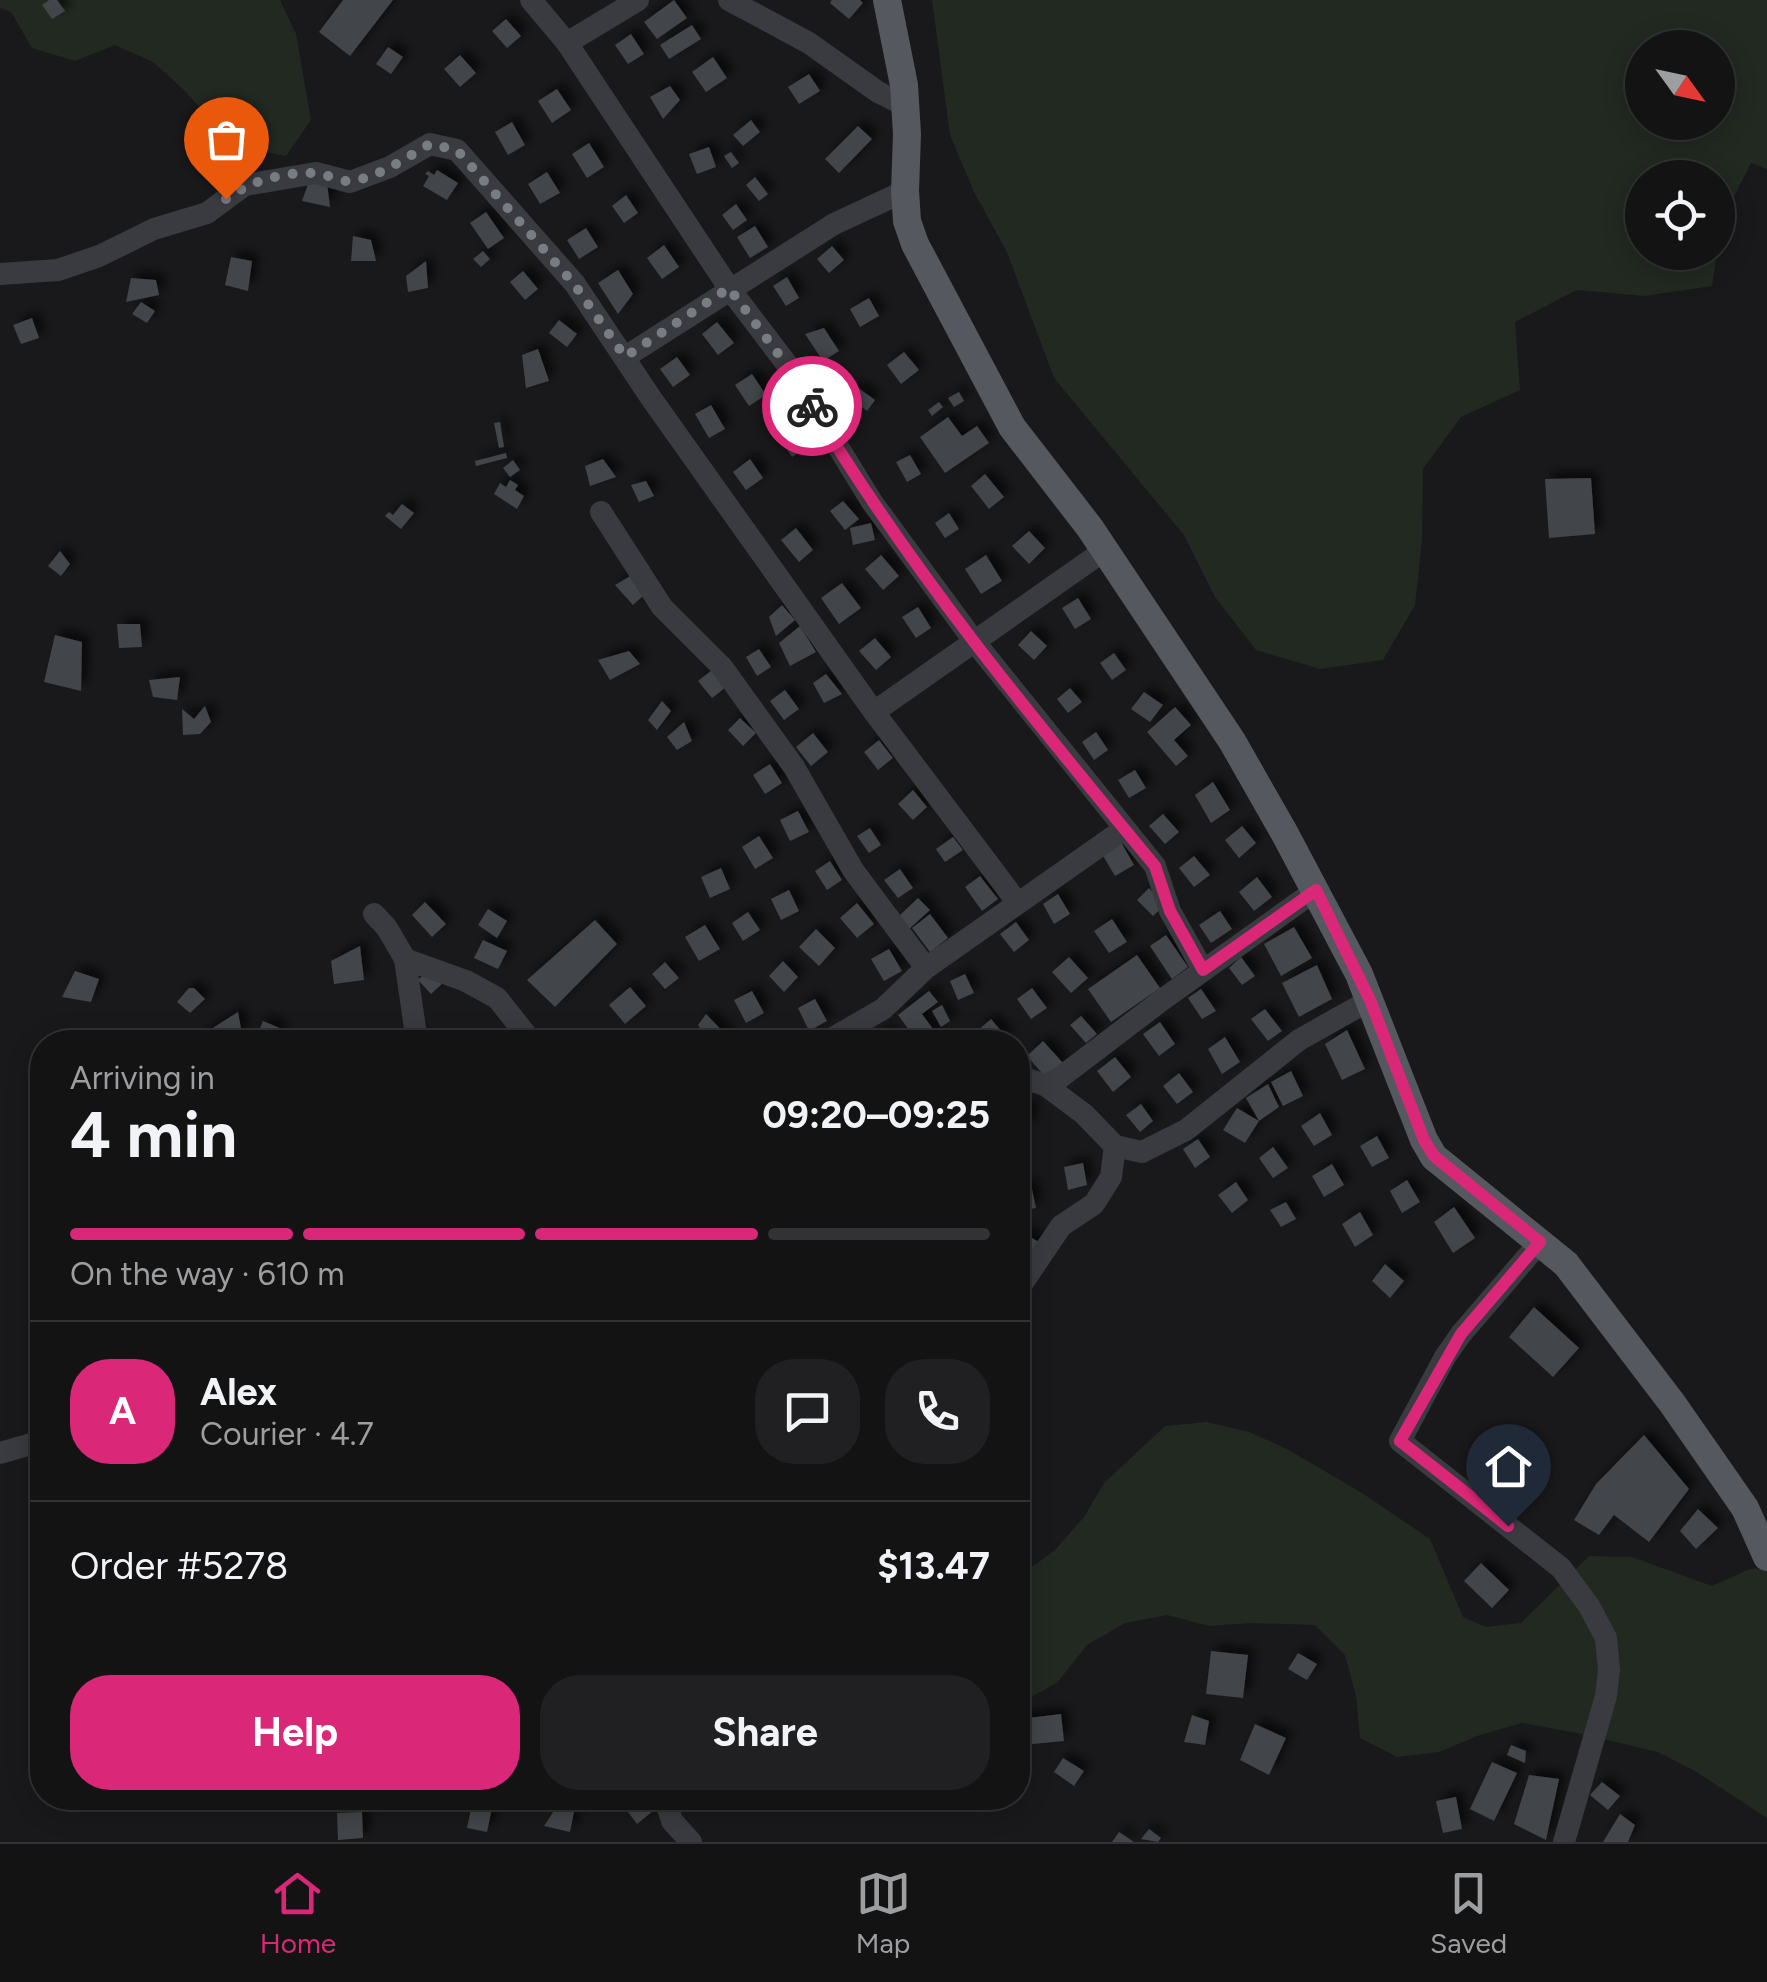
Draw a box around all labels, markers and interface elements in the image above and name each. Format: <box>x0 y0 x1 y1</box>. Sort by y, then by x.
north arrow <box>1625 30 1735 140</box>
map controls <box>1625 30 1735 270</box>
pin <box>184 97 269 200</box>
icon: bag <box>199 112 254 167</box>
button: locate <box>1625 160 1735 270</box>
courier <box>762 356 862 456</box>
icon: bike <box>785 379 840 434</box>
text: Arriving in <box>70 1059 215 1097</box>
text: 09:20–09:25 <box>762 1092 990 1138</box>
text: 4 min <box>70 1095 237 1173</box>
text: On the way · 610 m <box>70 1255 344 1293</box>
button: chat <box>755 1359 860 1464</box>
button: phone <box>885 1359 990 1464</box>
text: Alex <box>200 1369 277 1415</box>
text: A <box>109 1388 136 1434</box>
text: Courier · 4.7 <box>200 1415 374 1453</box>
pin <box>1466 1424 1551 1527</box>
icon: home <box>1481 1439 1536 1494</box>
text: Order #5278 <box>70 1543 288 1589</box>
text: $13.47 <box>877 1543 990 1589</box>
button: Help <box>70 1675 520 1790</box>
button: Share <box>540 1675 990 1790</box>
tab: Home <box>260 1866 336 1960</box>
tab: Map <box>856 1866 911 1960</box>
tab: Saved <box>1430 1866 1507 1960</box>

